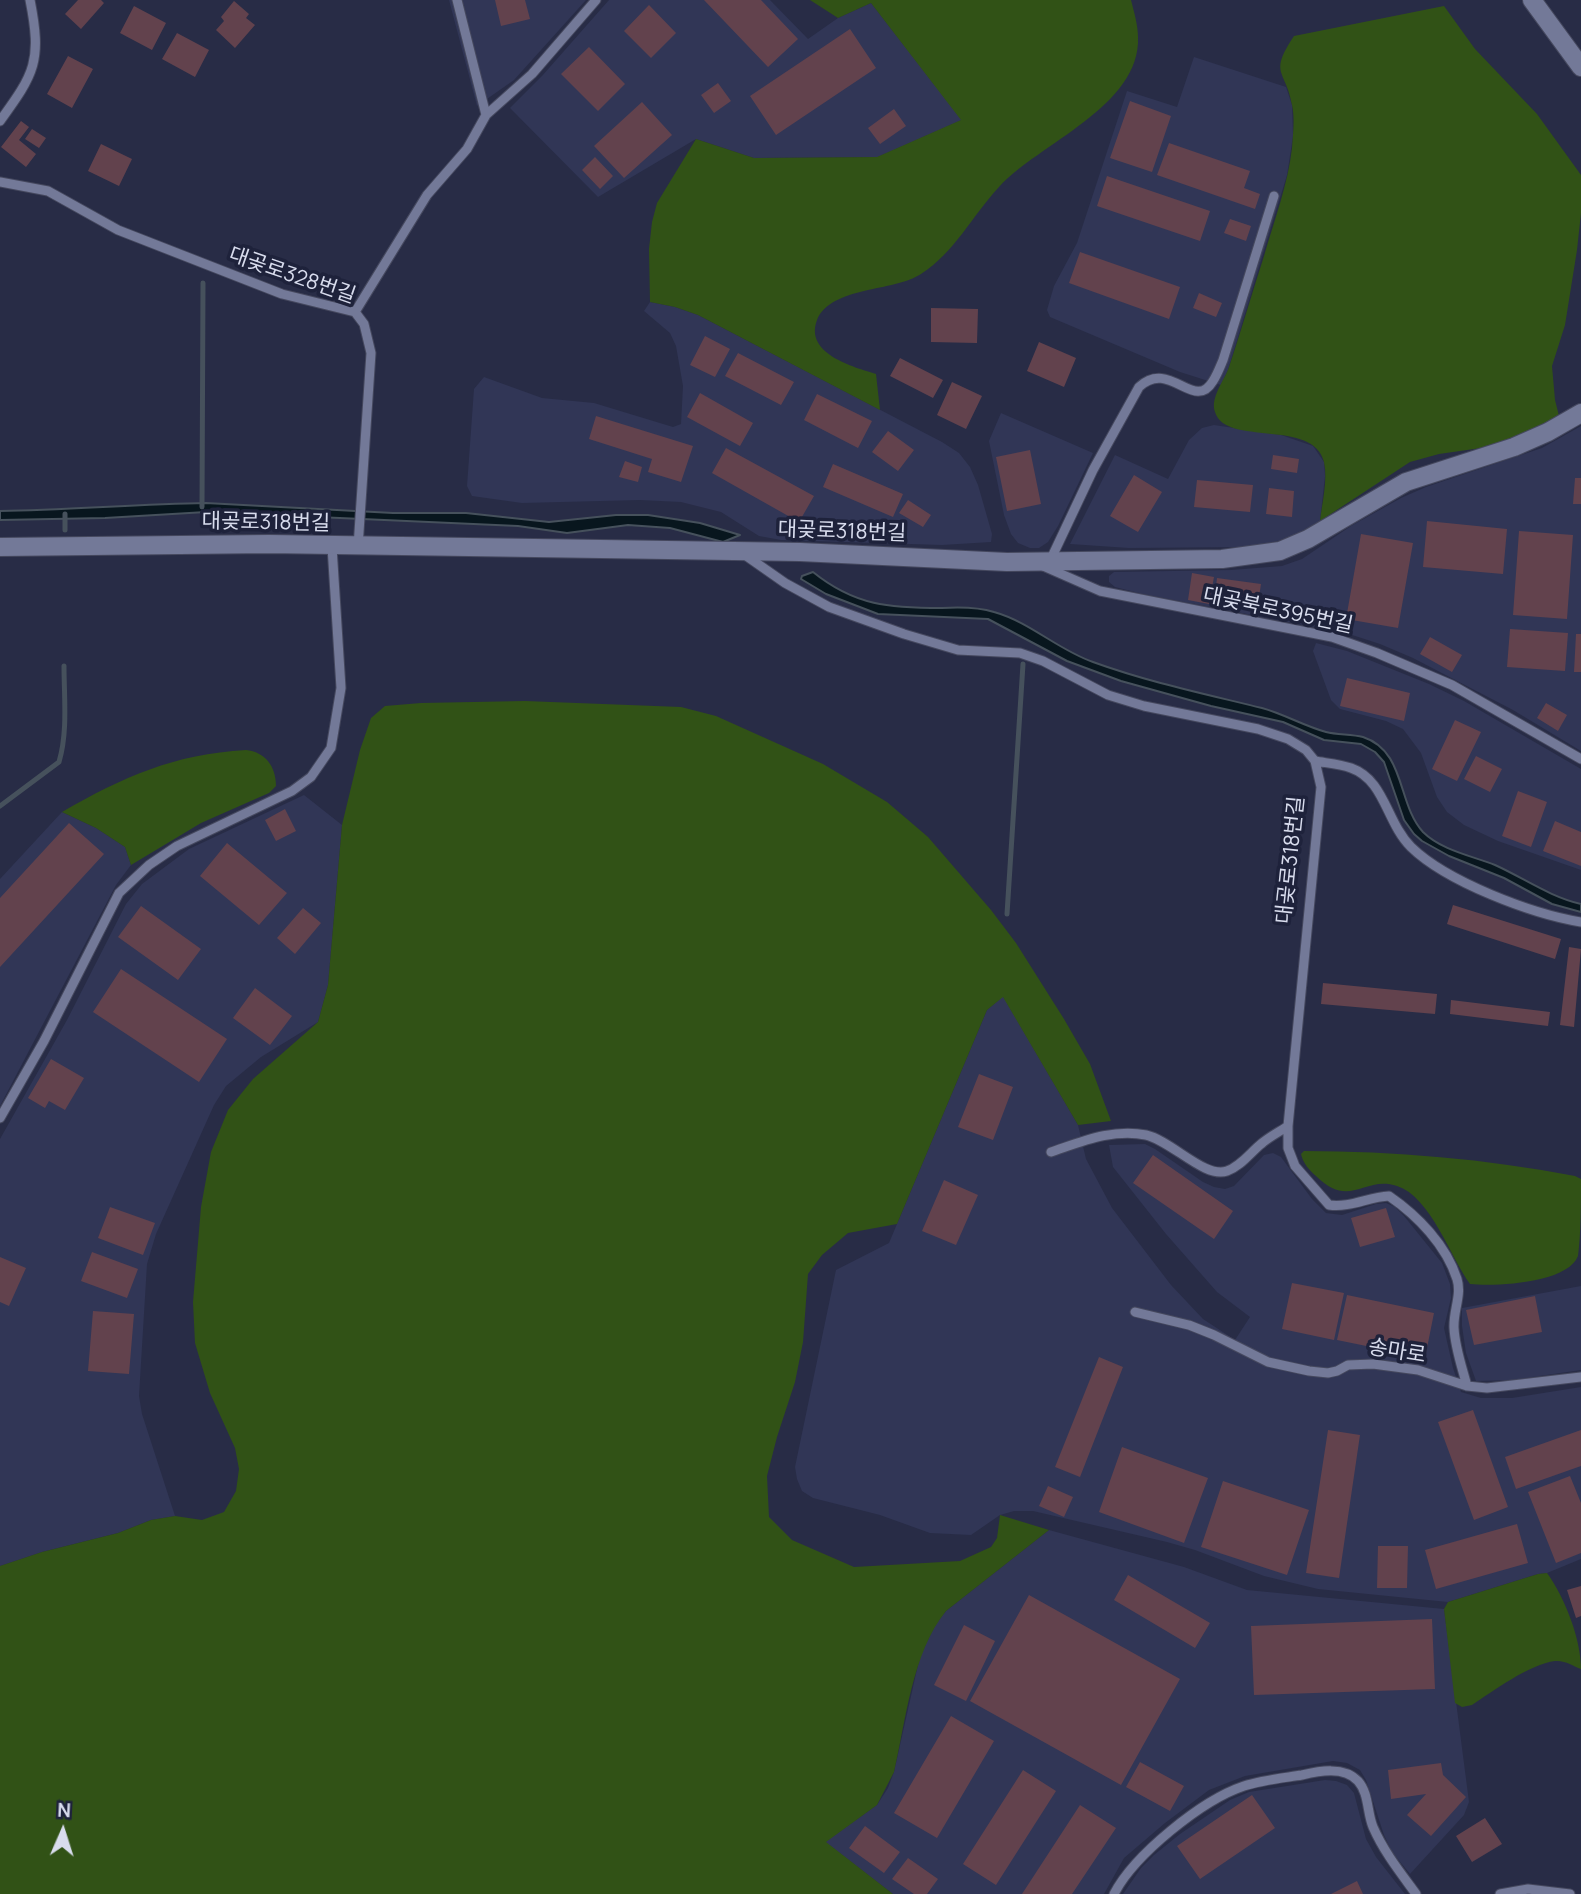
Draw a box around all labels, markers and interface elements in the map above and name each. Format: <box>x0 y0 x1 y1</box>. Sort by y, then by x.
street label: 대곶로328번길 <box>225 243 359 309</box>
street label: 대곶로318번길 <box>201 509 331 537</box>
street label: 대곶로318번길 <box>777 517 907 547</box>
street label: 대곶북로395번길 <box>1201 583 1355 639</box>
street label: 대곶로318번길 <box>1272 795 1310 925</box>
street label: 송마로 <box>1366 1335 1428 1369</box>
north arrow <box>28 1796 98 1866</box>
text: N <box>57 1797 72 1823</box>

